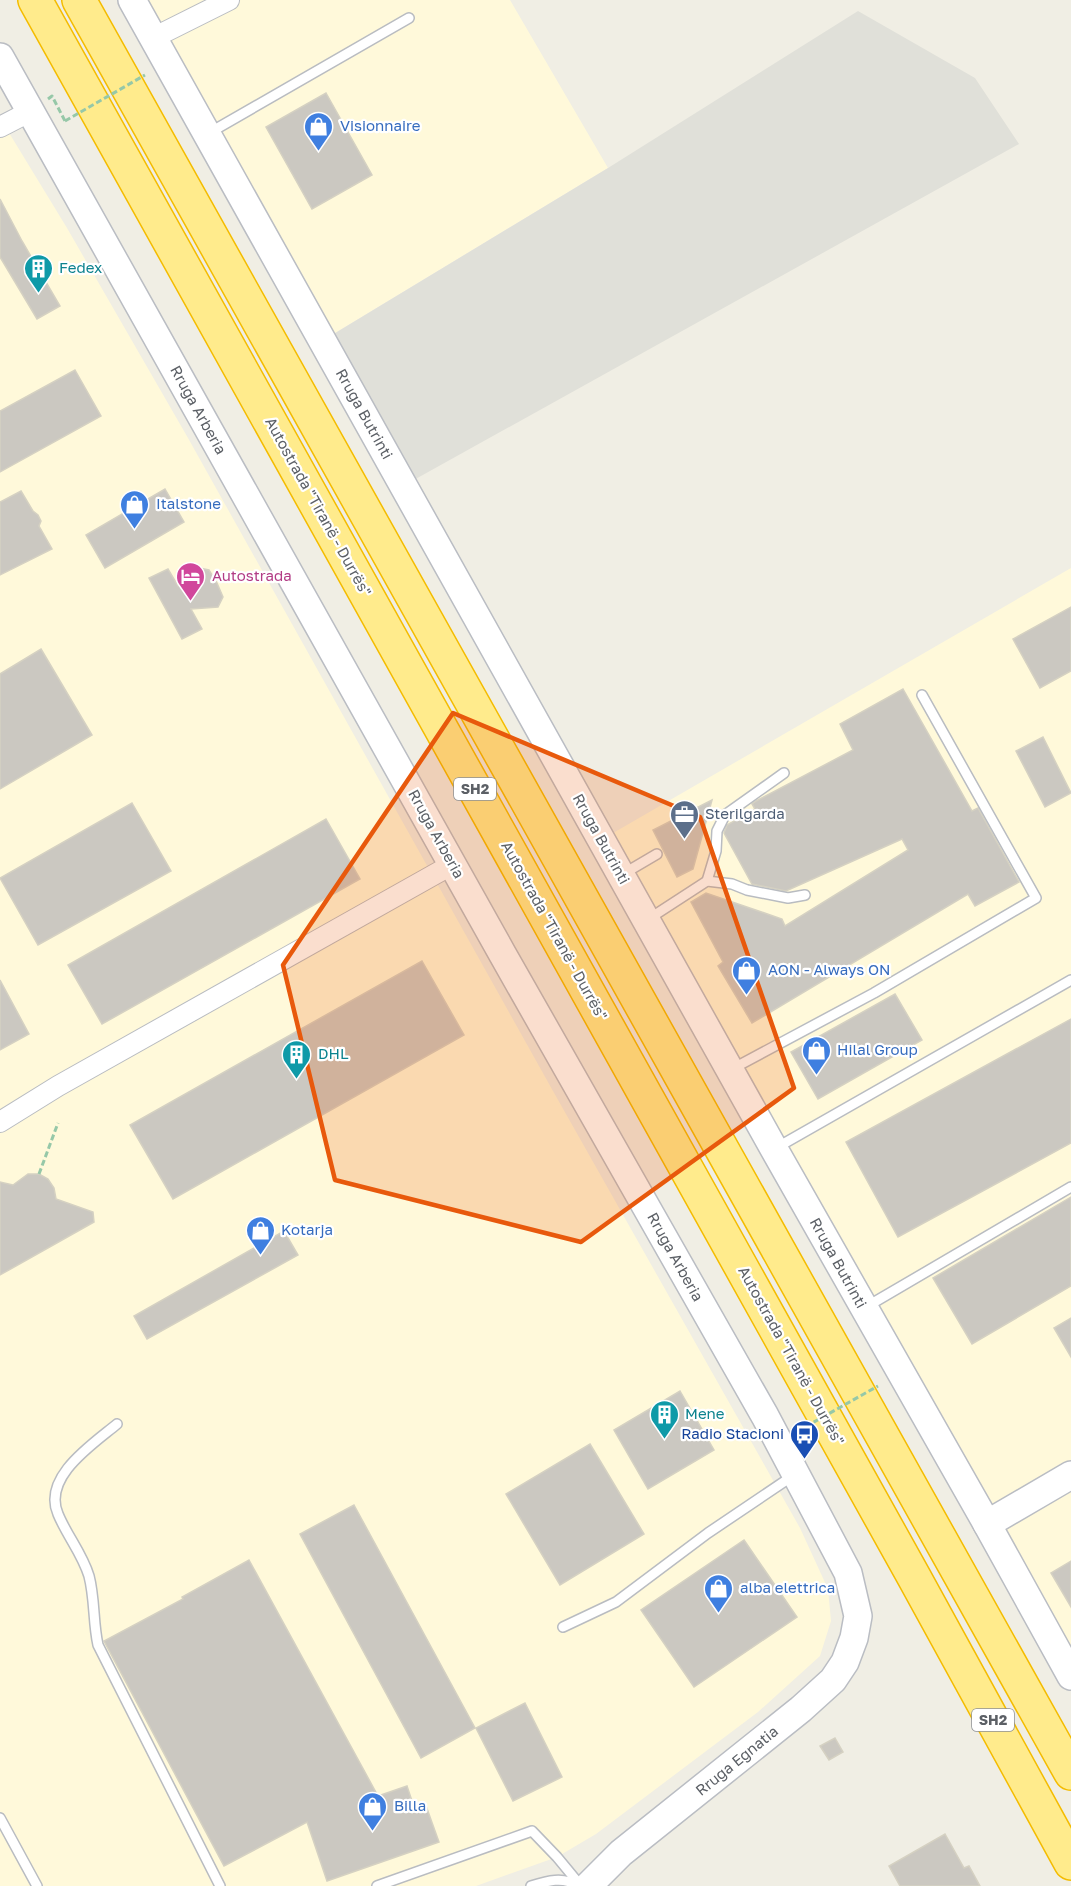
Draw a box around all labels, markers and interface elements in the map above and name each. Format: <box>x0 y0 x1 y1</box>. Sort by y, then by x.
shop icon: Visionnaire <box>303 110 335 152</box>
place label: Visionnaire <box>340 116 421 134</box>
building icon: Fedex <box>22 252 54 294</box>
place label: Fedex <box>59 258 102 276</box>
street label: Rruga Arberia <box>167 362 231 457</box>
street label: Rruga Butrinti <box>333 365 397 462</box>
street label: Autostrada "Tiranë - Durrës" <box>262 414 376 599</box>
shop icon: Italstone <box>119 488 151 530</box>
place label: Italstone <box>156 494 221 512</box>
hotel icon: Autostrada <box>175 560 207 602</box>
place label: Autostrada <box>212 566 292 584</box>
road number: SH2 <box>454 778 496 800</box>
street label: Rruga Arberia <box>405 786 469 881</box>
street label: Rruga Butrinti <box>570 790 634 887</box>
office icon: Sterilgarda <box>668 798 700 840</box>
place label: Sterilgarda <box>705 804 785 822</box>
street label: Autostrada "Tiranë - Durrës" <box>498 838 612 1023</box>
shop icon: AON - Always ON <box>731 954 763 996</box>
place label: AON - Always ON <box>768 960 890 978</box>
shop icon: Hilal Group <box>800 1034 832 1076</box>
building icon: DHL <box>281 1038 313 1080</box>
place label: Hilal Group <box>837 1040 918 1058</box>
place label: DHL <box>318 1044 349 1062</box>
street label: Rruga Arberia <box>644 1209 708 1304</box>
shop icon: Kotarja <box>244 1214 276 1256</box>
street label: Rruga Butrinti <box>807 1214 871 1311</box>
place label: Kotarja <box>281 1220 333 1238</box>
street label: Autostrada "Tiranë - Durrës" <box>735 1263 849 1448</box>
building icon: Mene <box>648 1398 680 1440</box>
place label: Mene <box>685 1404 725 1422</box>
bus stop icon: Radio Stacioni <box>789 1418 821 1460</box>
place label: Radio Stacioni <box>681 1424 784 1442</box>
shop icon: alba elettrica <box>703 1572 735 1614</box>
place label: alba elettrica <box>740 1578 835 1596</box>
road number: SH2 <box>972 1709 1014 1731</box>
street label: Rruga Egnatia <box>692 1721 781 1799</box>
shop icon: Billa <box>357 1790 389 1832</box>
place label: Billa <box>394 1796 426 1814</box>

